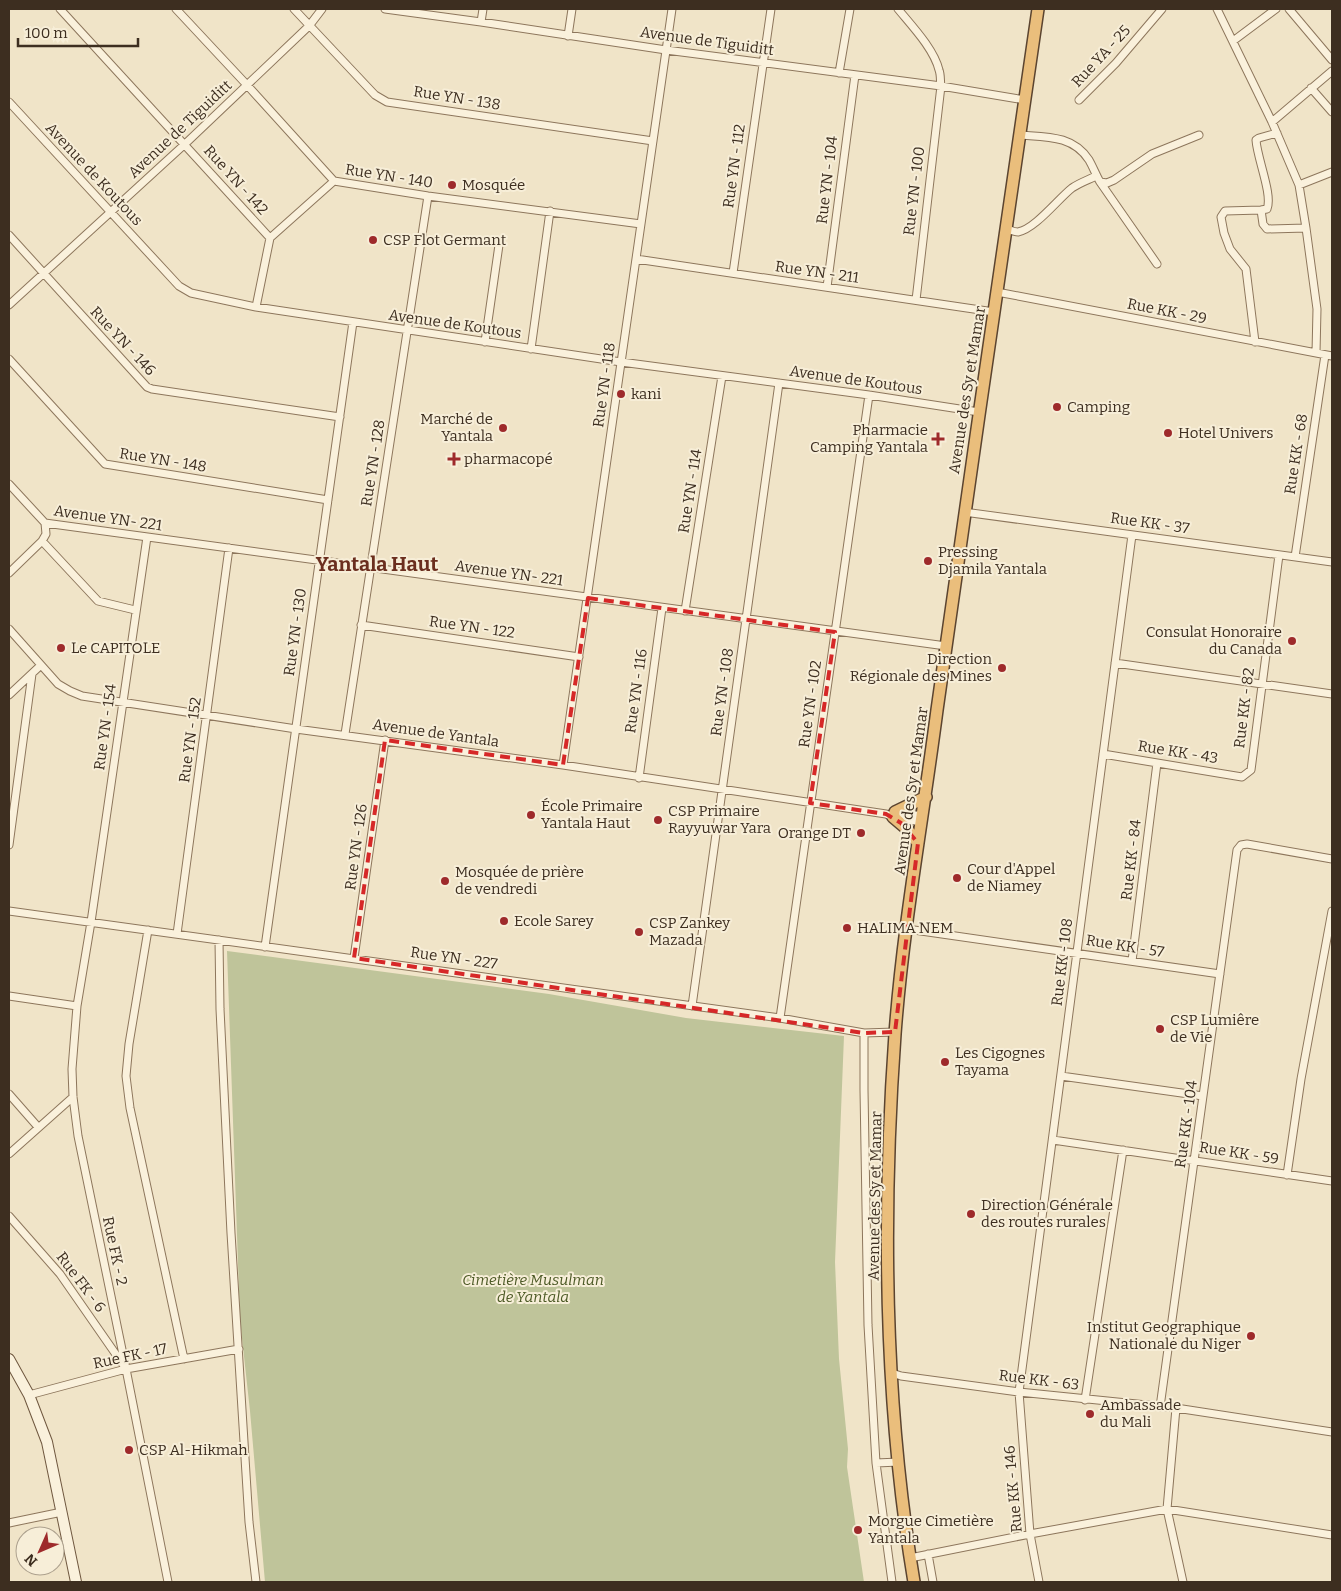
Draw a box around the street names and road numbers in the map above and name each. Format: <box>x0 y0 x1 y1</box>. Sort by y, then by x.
street label: Rue YA - 25 <box>1068 21 1134 91</box>
street label: Avenue de Tiguiditt <box>639 23 776 59</box>
street label: Avenue de Tiguiditt <box>124 76 236 182</box>
street label: Rue YN - 138 <box>412 82 502 114</box>
street label: Avenue de Koutous <box>42 119 146 229</box>
street label: Rue YN - 112 <box>719 123 749 209</box>
street label: Rue YN - 104 <box>813 135 841 225</box>
street label: Rue YN - 142 <box>200 142 272 218</box>
street label: Rue YN - 100 <box>900 146 928 236</box>
street label: Rue YN - 140 <box>344 160 434 192</box>
street label: Rue YN - 211 <box>774 257 860 287</box>
street label: Rue KK - 29 <box>1126 294 1208 328</box>
street label: Rue YN - 146 <box>86 303 160 379</box>
street label: Avenue des Sy et Mamar <box>945 305 989 475</box>
street label: Avenue de Koutous <box>387 306 523 342</box>
street label: Rue YN - 118 <box>589 341 619 429</box>
street label: Avenue de Koutous <box>788 362 924 398</box>
street label: Rue KK - 68 <box>1281 412 1311 496</box>
street label: Rue YN - 128 <box>357 418 389 508</box>
street label: Rue YN - 148 <box>118 444 208 476</box>
street label: Rue YN - 114 <box>674 447 706 534</box>
street label: Avenue YN- 221 <box>53 501 163 535</box>
street label: Rue KK - 37 <box>1109 509 1191 538</box>
street label: Avenue YN- 221 <box>454 556 564 590</box>
street label: Rue YN - 130 <box>280 587 310 677</box>
street label: Rue YN - 122 <box>428 612 516 642</box>
street label: Rue YN - 116 <box>621 647 651 734</box>
street label: Rue YN - 108 <box>707 647 737 737</box>
street label: Rue YN - 102 <box>795 659 825 749</box>
street label: Rue KK - 82 <box>1230 667 1258 749</box>
street label: Rue YN - 154 <box>90 682 120 771</box>
street label: Rue YN - 152 <box>175 696 205 784</box>
street label: Avenue des Sy et Mamar <box>890 705 932 876</box>
street label: Avenue de Yantala <box>372 715 500 751</box>
street label: Rue KK - 43 <box>1137 737 1219 767</box>
street label: Rue YN - 126 <box>341 802 371 891</box>
street label: Rue KK - 84 <box>1117 818 1145 902</box>
street label: Rue KK - 108 <box>1048 917 1076 1007</box>
street label: Rue KK - 57 <box>1085 931 1166 961</box>
street label: Rue YN - 227 <box>409 943 499 973</box>
street label: Rue KK - 104 <box>1171 1079 1201 1169</box>
street label: Avenue des Sy et Mamar <box>865 1111 885 1281</box>
street label: Rue KK - 59 <box>1198 1138 1280 1168</box>
street label: Rue FK - 2 <box>99 1215 131 1287</box>
street label: Rue FK - 6 <box>53 1248 110 1316</box>
street label: Rue FK - 17 <box>91 1339 169 1373</box>
street label: Rue KK - 63 <box>998 1366 1080 1394</box>
street label: Rue KK - 146 <box>1000 1444 1026 1533</box>

